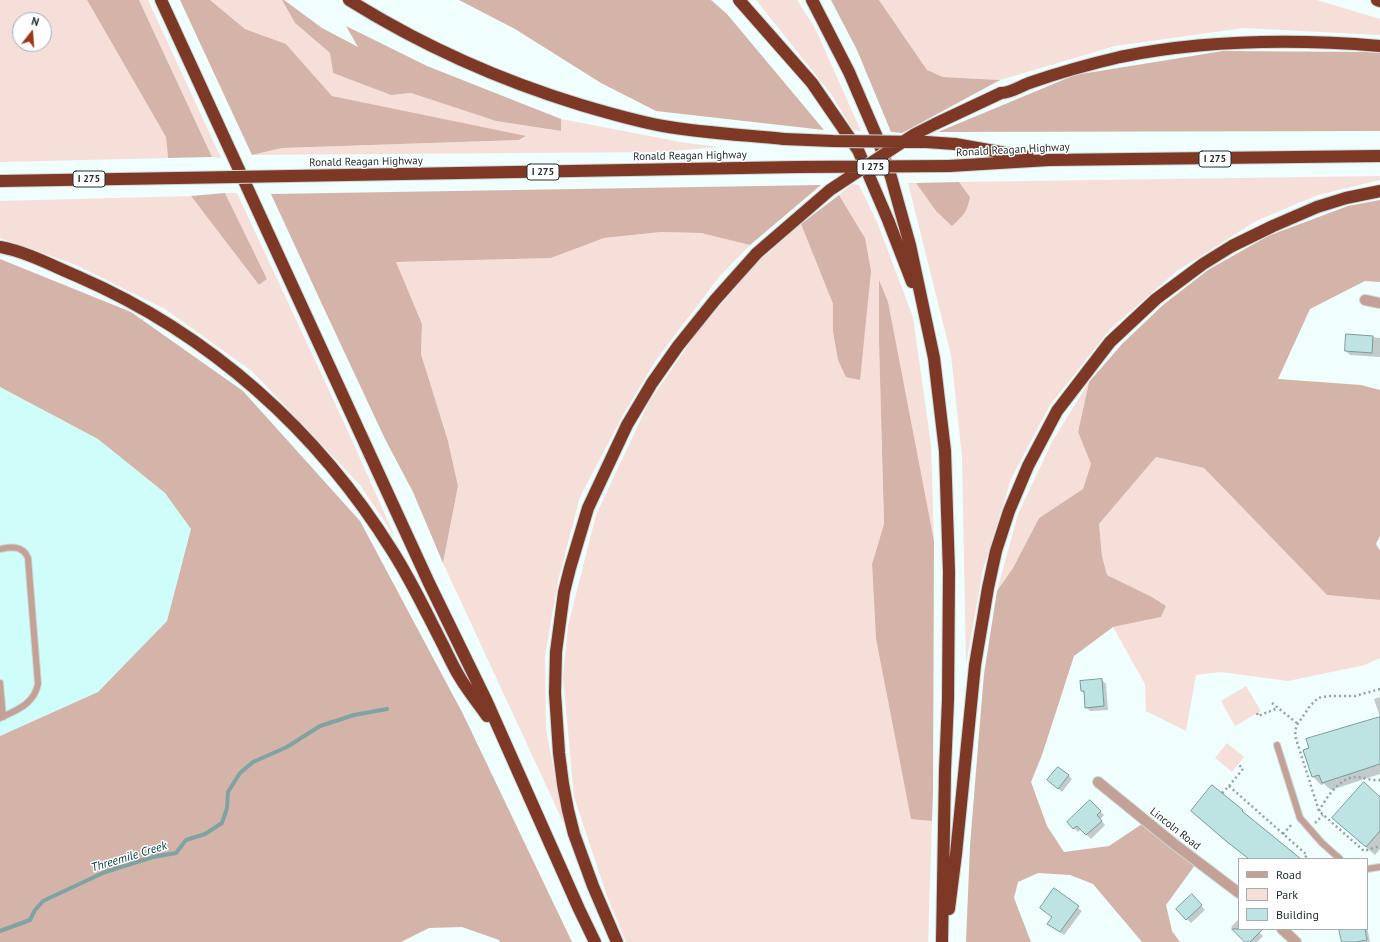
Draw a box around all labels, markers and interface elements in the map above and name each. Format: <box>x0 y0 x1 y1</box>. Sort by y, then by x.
north arrow <box>12 12 52 52</box>
text: N <box>30 14 41 29</box>
street label: Ronald Reagan Highway <box>956 140 1070 160</box>
street label: Ronald Reagan Highway <box>633 148 747 164</box>
road number: I 275 <box>1199 151 1231 167</box>
street label: Ronald Reagan Highway <box>309 154 423 170</box>
road number: I 275 <box>857 159 889 175</box>
road number: I 275 <box>527 164 559 180</box>
road number: I 275 <box>73 171 105 187</box>
street label: Lincoln Road <box>1147 805 1203 853</box>
water label: Threemile Creek <box>89 839 169 875</box>
legend <box>1238 858 1368 930</box>
text: Road <box>1276 867 1301 882</box>
text: Park <box>1276 887 1298 902</box>
text: Building <box>1276 907 1319 922</box>

